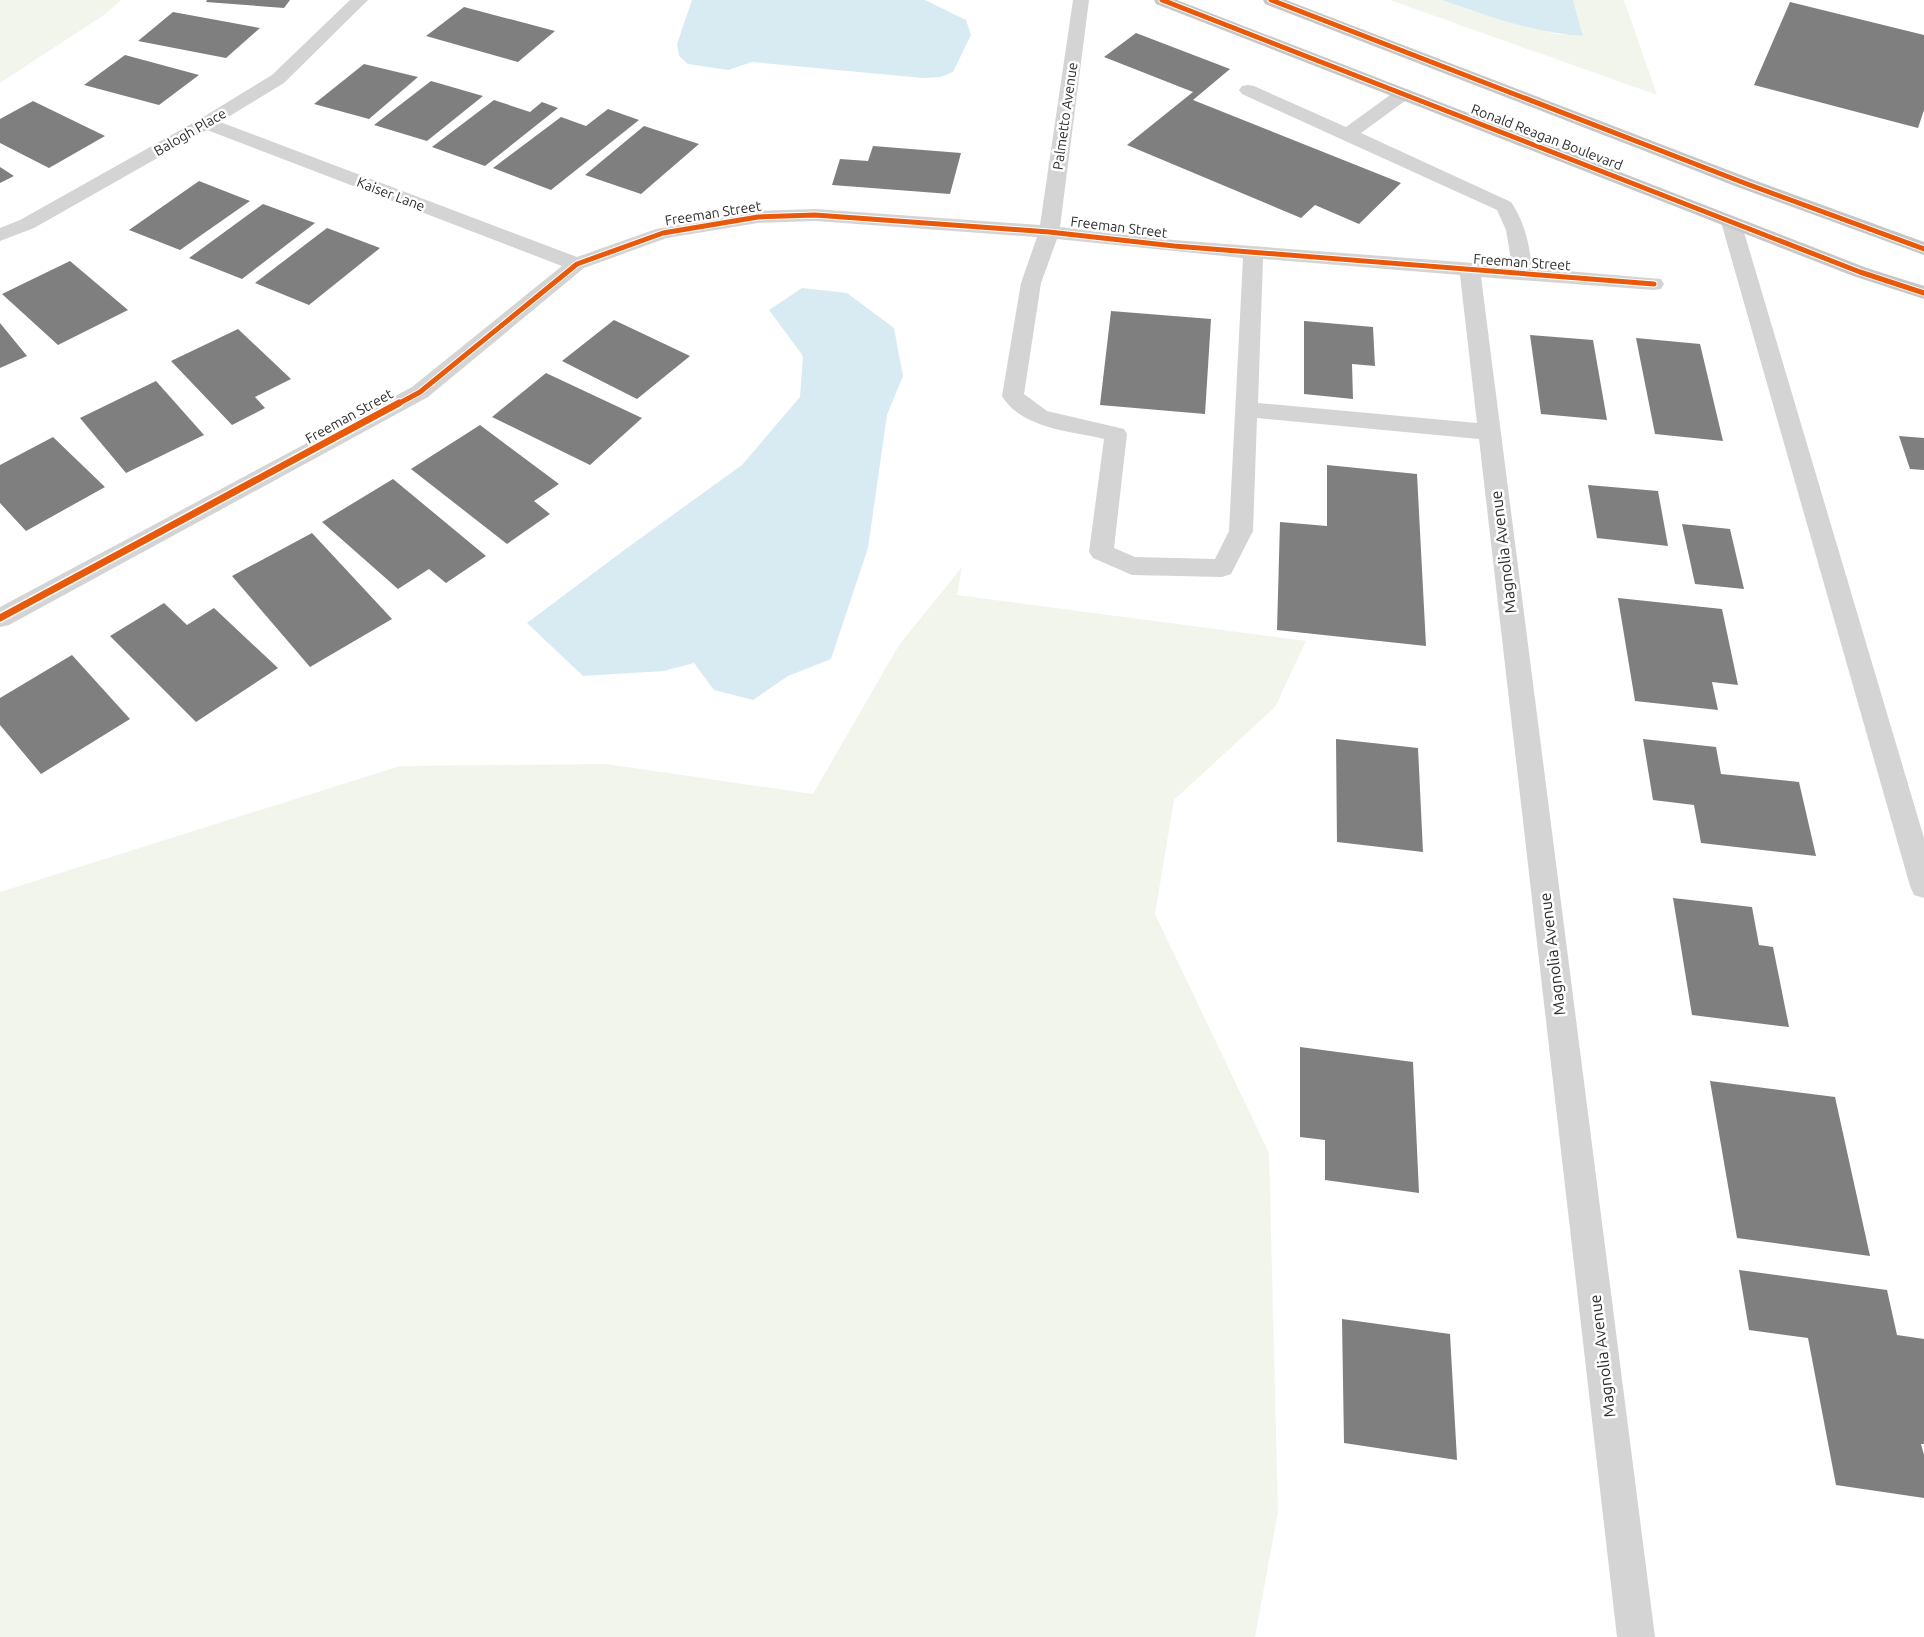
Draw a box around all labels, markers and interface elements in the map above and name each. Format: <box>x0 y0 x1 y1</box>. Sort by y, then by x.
street label: Palmetto Avenue <box>1050 61 1080 171</box>
street label: Ronald Reagan Boulevard <box>1469 101 1625 173</box>
street label: Balogh Place <box>151 105 229 159</box>
street label: Kaiser Lane <box>355 174 427 214</box>
street label: Freeman Street <box>664 197 763 229</box>
street label: Freeman Street <box>1070 213 1169 241</box>
street label: Freeman Street <box>1473 251 1572 273</box>
street label: Freeman Street <box>303 385 396 447</box>
street label: Magnolia Avenue <box>1487 490 1519 614</box>
street label: Magnolia Avenue <box>1536 892 1568 1016</box>
street label: Magnolia Avenue <box>1586 1294 1618 1418</box>

